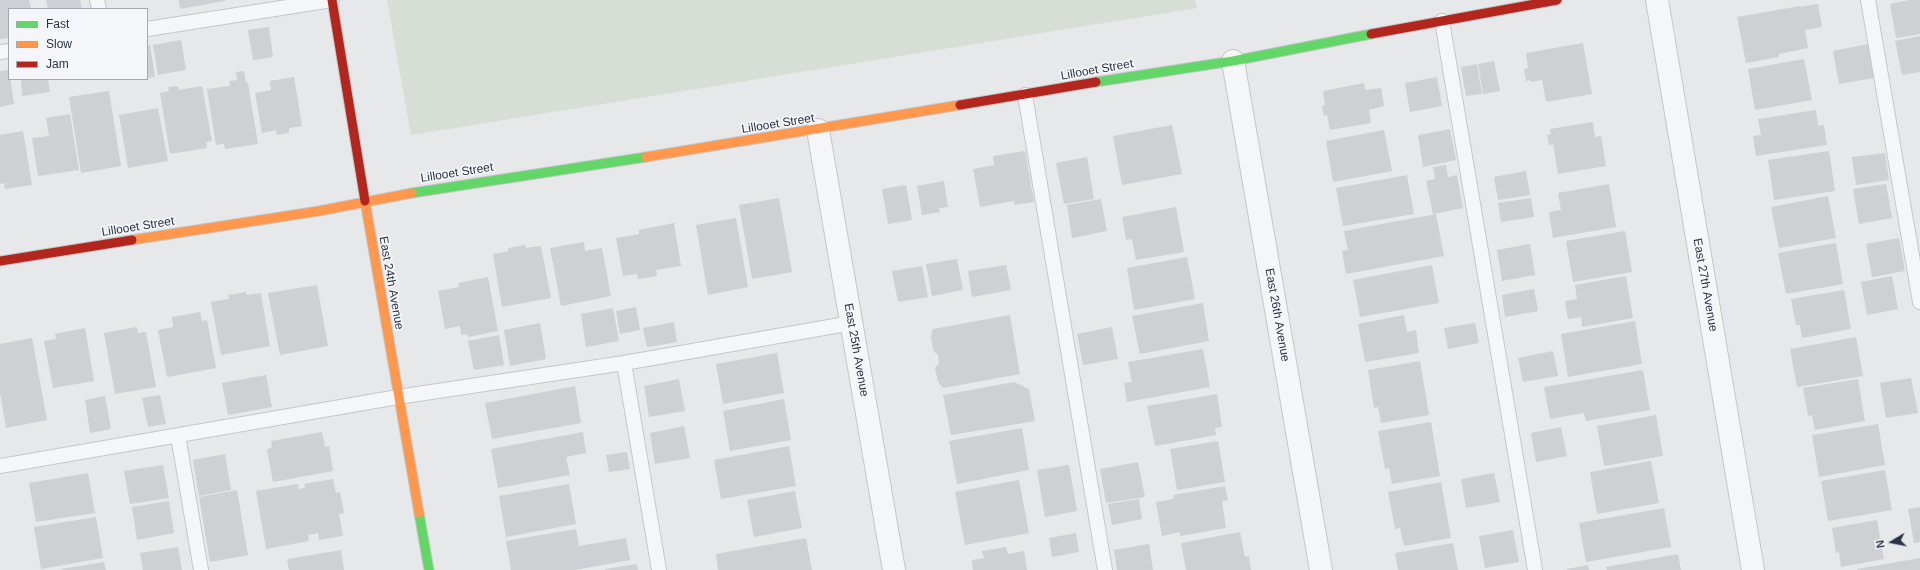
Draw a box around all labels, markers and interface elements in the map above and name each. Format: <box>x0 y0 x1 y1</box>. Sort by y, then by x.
legend <box>8 8 148 80</box>
text: Fast <box>46 17 69 31</box>
text: Slow <box>46 37 72 51</box>
text: Jam <box>46 57 69 71</box>
street label: Lillooet Street <box>1060 57 1134 83</box>
street label: Lillooet Street <box>741 111 815 137</box>
street label: Lillooet Street <box>420 160 494 186</box>
street label: Lillooet Street <box>101 214 175 240</box>
street label: East 24th Avenue <box>376 235 406 331</box>
street label: East 27th Avenue <box>1690 237 1720 333</box>
street label: East 26th Avenue <box>1262 267 1292 363</box>
street label: East 25th Avenue <box>841 302 871 398</box>
north arrow <box>1872 522 1912 562</box>
text: N <box>1874 539 1887 549</box>

